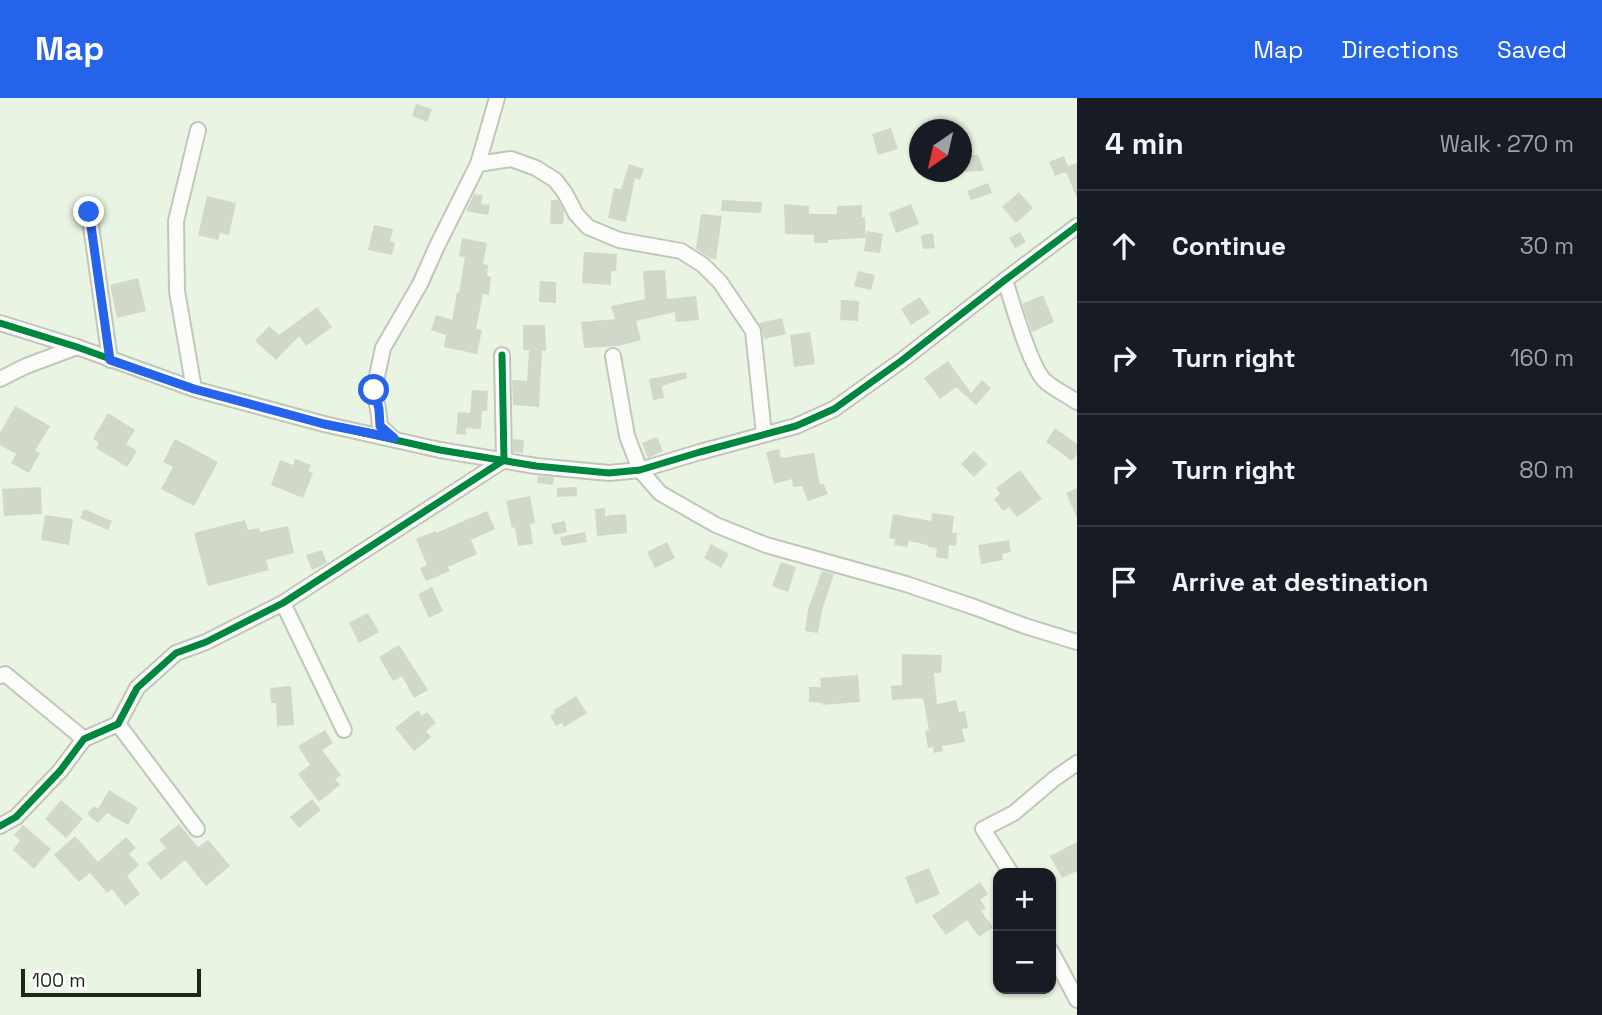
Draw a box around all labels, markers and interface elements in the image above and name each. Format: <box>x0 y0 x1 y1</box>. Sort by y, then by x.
text: Map <box>35 28 104 70</box>
text: Map <box>1253 34 1303 65</box>
text: Directions <box>1341 34 1459 65</box>
text: Saved <box>1497 34 1567 65</box>
north arrow <box>909 119 972 182</box>
text: 4 min <box>1105 124 1184 163</box>
text: Walk · 270 m <box>1440 129 1574 159</box>
route end <box>73 196 104 227</box>
icon: ahead <box>1105 227 1143 265</box>
text: Continue <box>1172 229 1286 263</box>
text: 30 m <box>1520 231 1574 261</box>
icon: right <box>1105 339 1143 377</box>
text: Turn right <box>1172 341 1296 375</box>
text: 160 m <box>1510 343 1574 373</box>
route start <box>358 374 389 405</box>
icon: right <box>1105 451 1143 489</box>
text: Turn right <box>1172 453 1296 487</box>
text: 80 m <box>1519 455 1574 485</box>
icon: arrive <box>1105 563 1143 601</box>
text: Arrive at destination <box>1172 565 1429 599</box>
map controls <box>993 868 1056 994</box>
button: + <box>993 868 1056 931</box>
button: − <box>993 931 1056 994</box>
scale bar <box>21 966 201 998</box>
text: 100 m <box>32 968 86 993</box>

